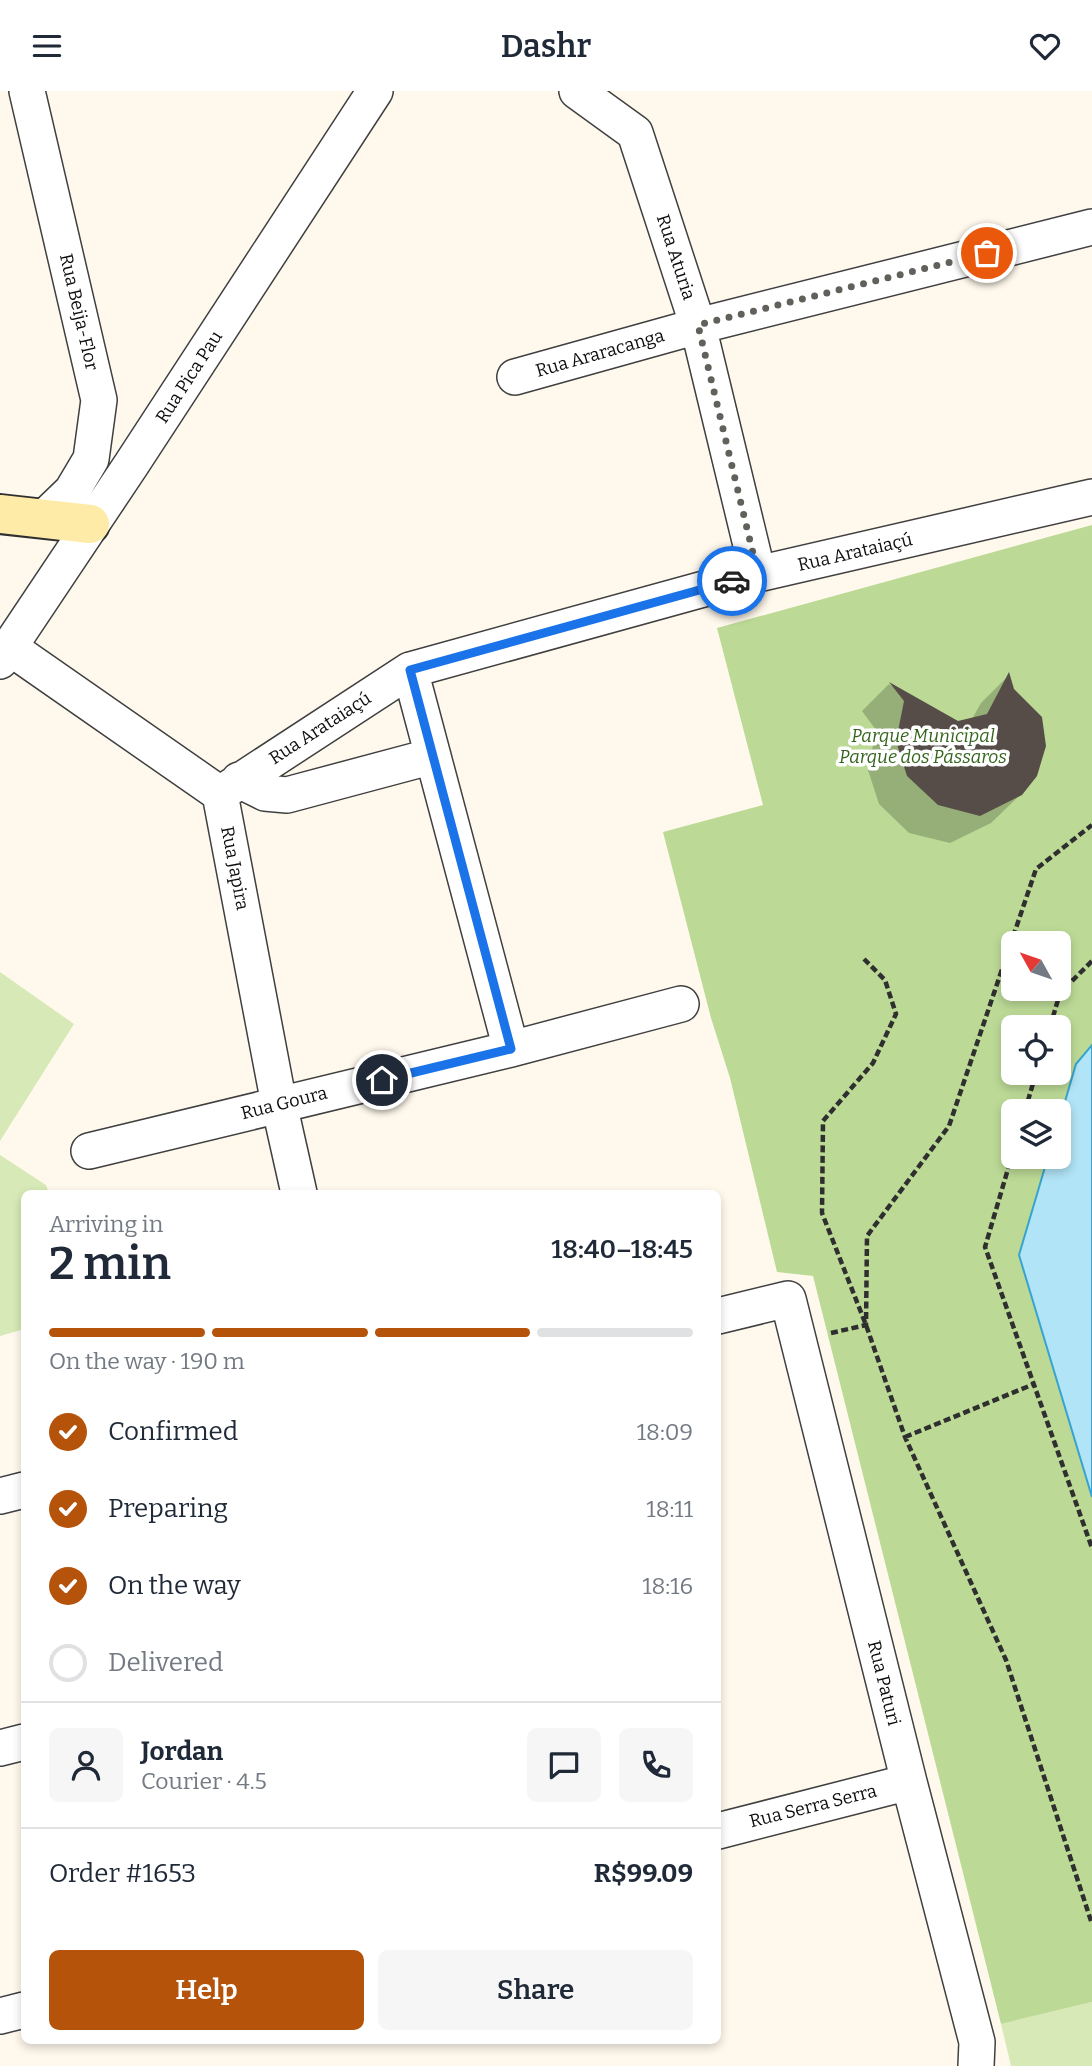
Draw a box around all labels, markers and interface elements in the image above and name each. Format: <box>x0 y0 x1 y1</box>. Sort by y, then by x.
icon: menu <box>28 27 66 65</box>
text: Dashr <box>501 27 591 65</box>
icon: heart <box>1026 27 1064 65</box>
street label: Rua Aturia <box>652 211 700 303</box>
pin <box>957 223 1017 283</box>
icon: bag <box>968 234 1006 272</box>
street label: Rua Beija-Flor <box>55 251 103 373</box>
street label: Rua Araracanga <box>533 324 667 382</box>
street label: Rua Pica Pau <box>151 327 227 427</box>
street label: Rua Arataiaçú <box>796 528 914 576</box>
courier <box>697 546 767 616</box>
icon: car <box>713 562 751 600</box>
street label: Rua Arataiaçú <box>265 687 375 769</box>
park label: Parque Municipal Parque dos Pássaros <box>839 725 1007 768</box>
street label: Rua Japira <box>216 824 254 912</box>
north arrow <box>1001 931 1071 1001</box>
map controls <box>1001 931 1071 1169</box>
button: locate <box>1001 1015 1071 1085</box>
pin <box>352 1050 412 1110</box>
icon: home <box>363 1061 401 1099</box>
street label: Rua Goura <box>239 1082 330 1124</box>
button: layers <box>1001 1099 1071 1169</box>
text: Arriving in <box>49 1210 163 1238</box>
text: 18:40–18:45 <box>551 1234 693 1265</box>
text: 2 min <box>49 1236 171 1291</box>
text: On the way · 190 m <box>49 1347 245 1375</box>
icon: check <box>49 1413 87 1451</box>
text: Confirmed <box>108 1416 238 1447</box>
text: 18:09 <box>637 1418 693 1446</box>
icon: check <box>49 1490 87 1528</box>
text: Preparing <box>108 1493 228 1524</box>
text: 18:11 <box>646 1495 693 1523</box>
icon: check <box>49 1567 87 1605</box>
text: On the way <box>108 1570 241 1601</box>
text: 18:16 <box>642 1572 693 1600</box>
street label: Rua Paturi <box>863 1638 905 1728</box>
text: Delivered <box>108 1647 223 1678</box>
button: person <box>49 1728 123 1802</box>
button: chat <box>527 1728 601 1802</box>
button: phone <box>619 1728 693 1802</box>
text: Jordan <box>141 1736 223 1767</box>
text: Courier · 4.5 <box>141 1767 267 1795</box>
street label: Rua Serra Serra <box>747 1780 879 1832</box>
text: Order #1653 <box>49 1858 196 1889</box>
text: R$99.09 <box>594 1858 693 1889</box>
button: Help <box>49 1950 364 2030</box>
button: Share <box>378 1950 693 2030</box>

